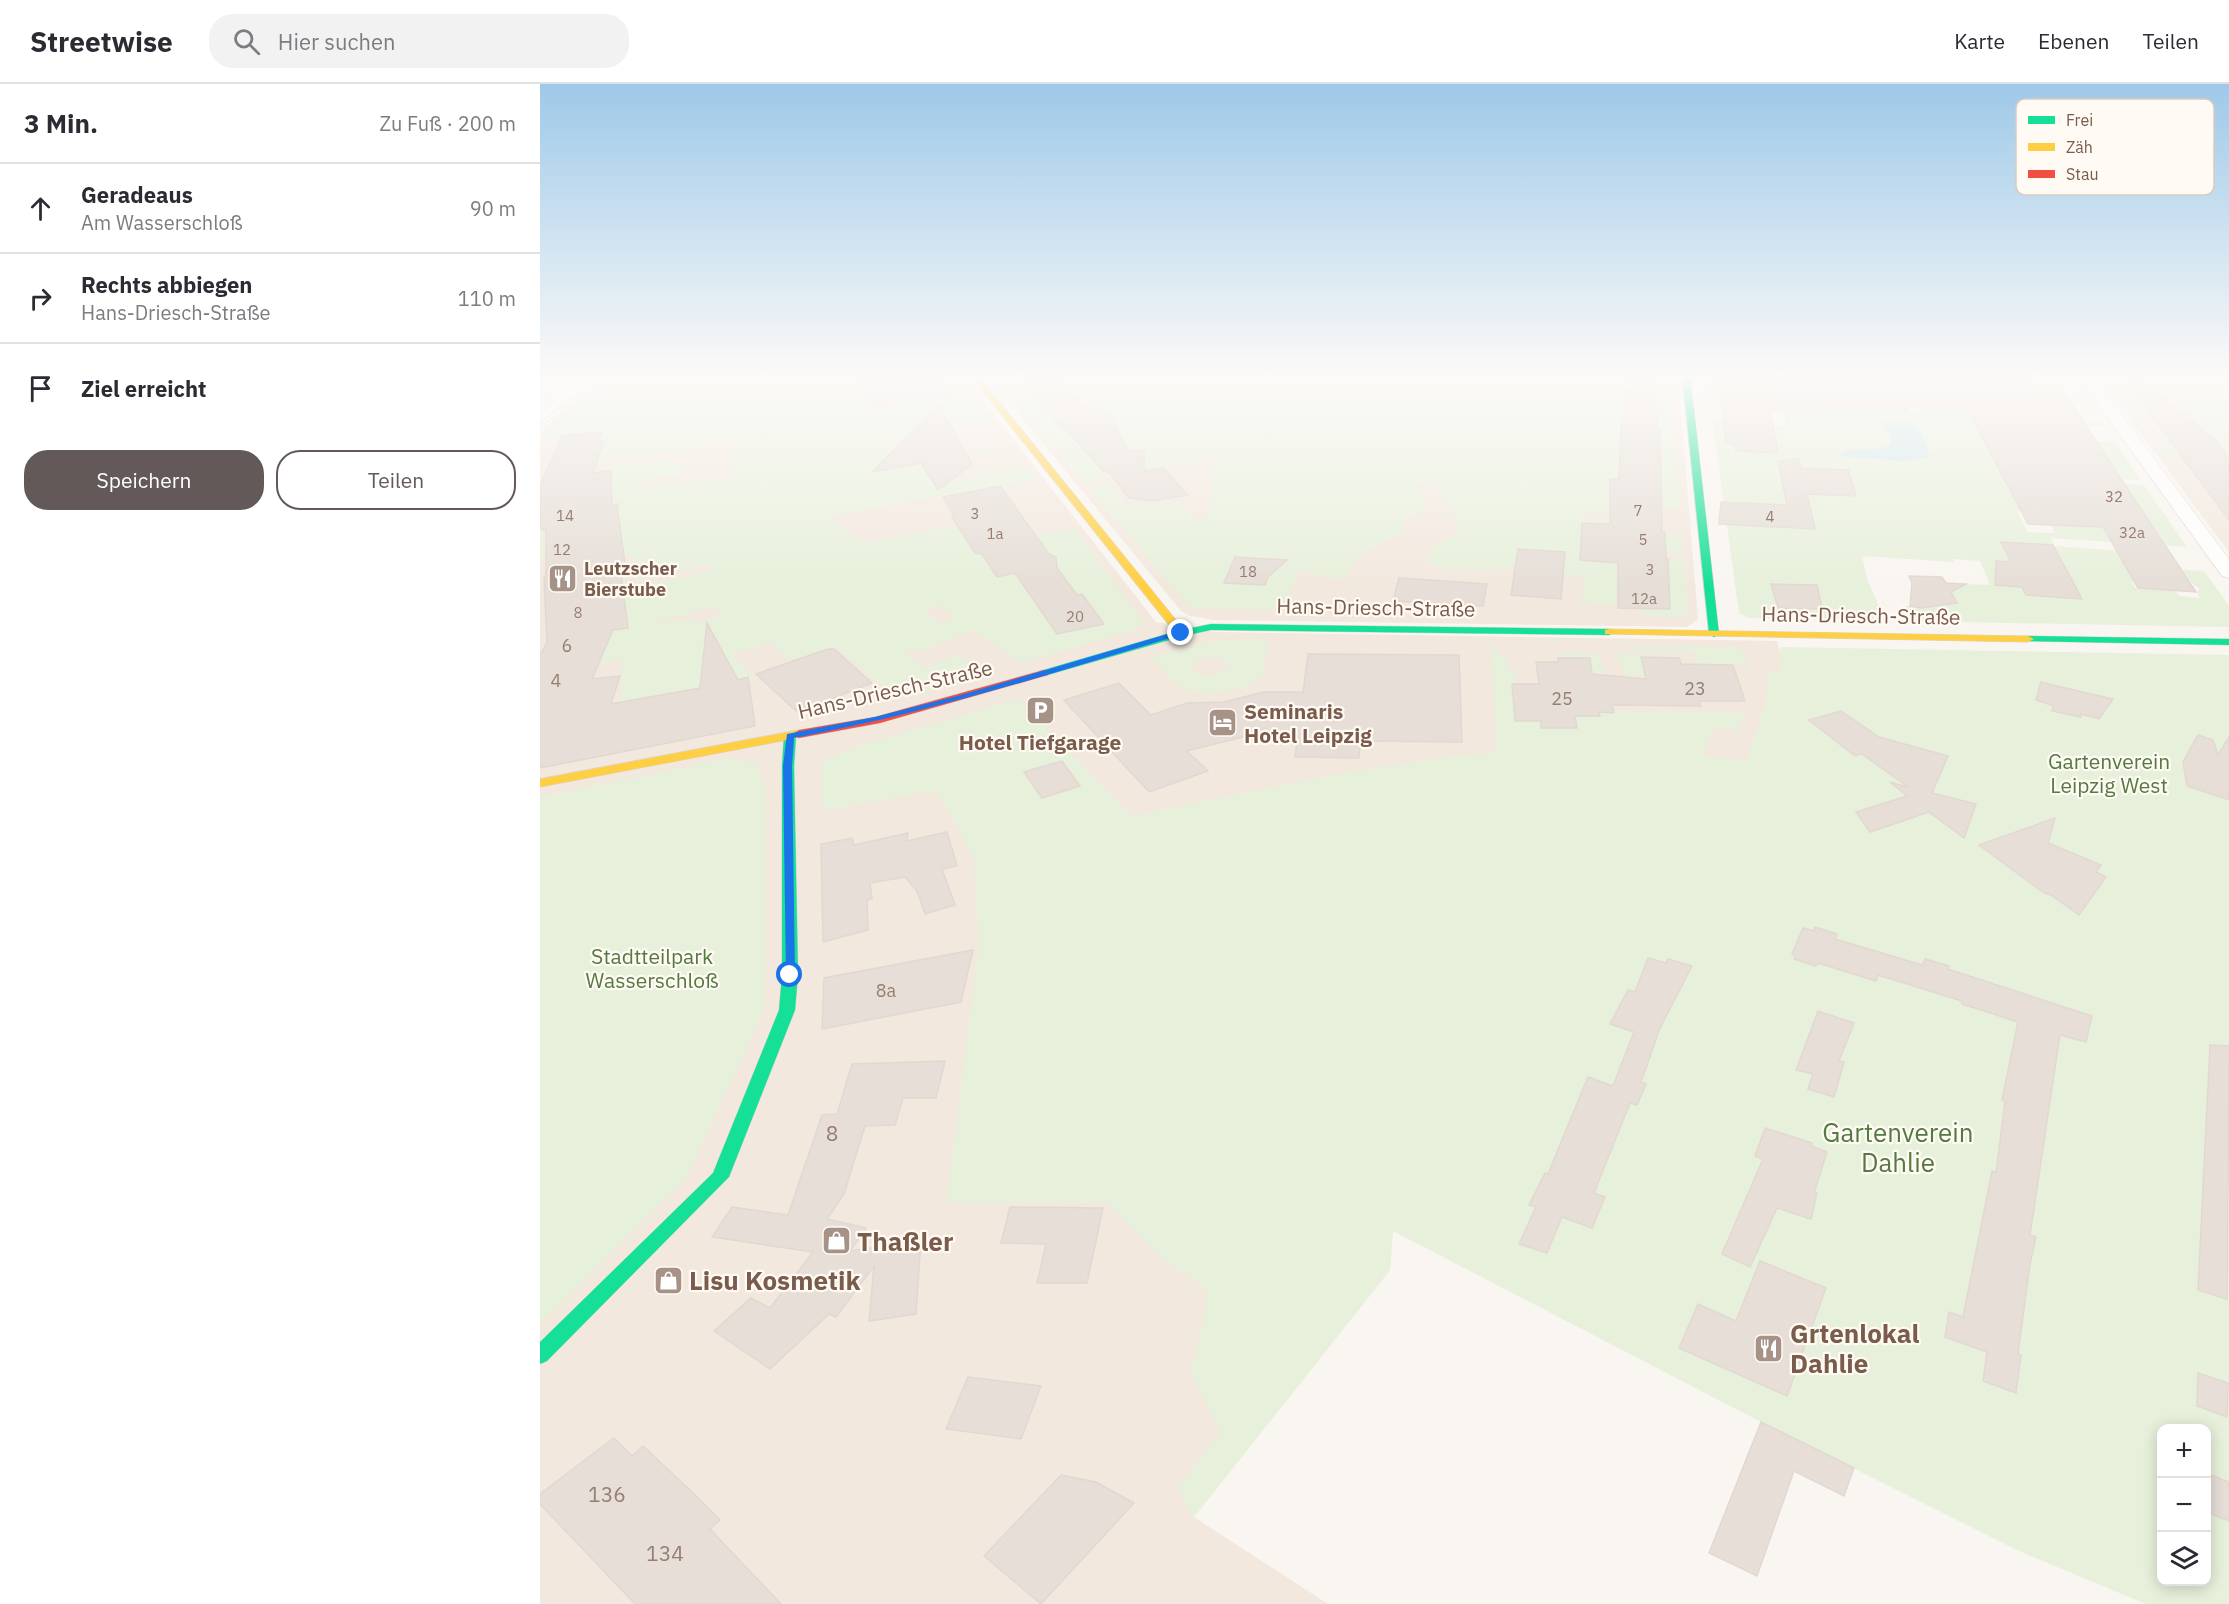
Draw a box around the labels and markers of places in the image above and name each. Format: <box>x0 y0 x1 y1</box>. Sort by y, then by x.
place label: Leutzscher Bierstube <box>584 557 677 601</box>
restaurant icon: Leutzscher Bierstube <box>547 562 579 594</box>
parking icon: Hotel Tiefgarage <box>1024 695 1056 727</box>
place label: Seminaris Hotel Leipzig <box>1244 697 1372 749</box>
hotel icon: Seminaris Hotel Leipzig <box>1207 707 1239 739</box>
place label: Hotel Tiefgarage <box>959 728 1121 756</box>
place label: Thaßler <box>857 1224 953 1258</box>
shop icon: Thaßler <box>820 1225 852 1257</box>
place label: Lisu Kosmetik <box>689 1263 860 1297</box>
shop icon: Lisu Kosmetik <box>652 1264 684 1296</box>
place label: Grtenlokal Dahlie <box>1790 1316 1920 1380</box>
restaurant icon: Grtenlokal Dahlie <box>1753 1332 1785 1364</box>

